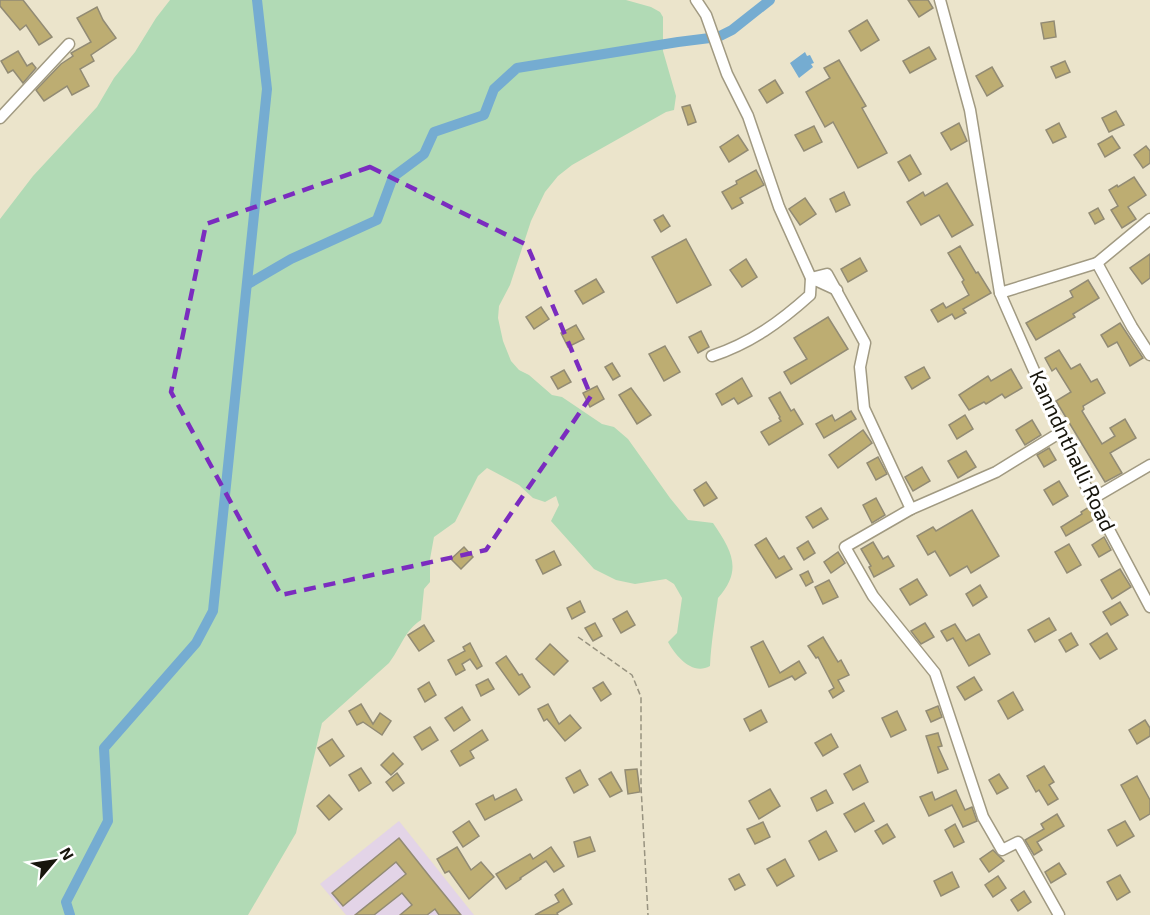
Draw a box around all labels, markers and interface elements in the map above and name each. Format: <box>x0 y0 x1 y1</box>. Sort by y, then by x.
street label: Kanndnthalli Road <box>1025 366 1122 535</box>
north arrow <box>24 831 84 891</box>
text: N <box>56 844 79 863</box>

